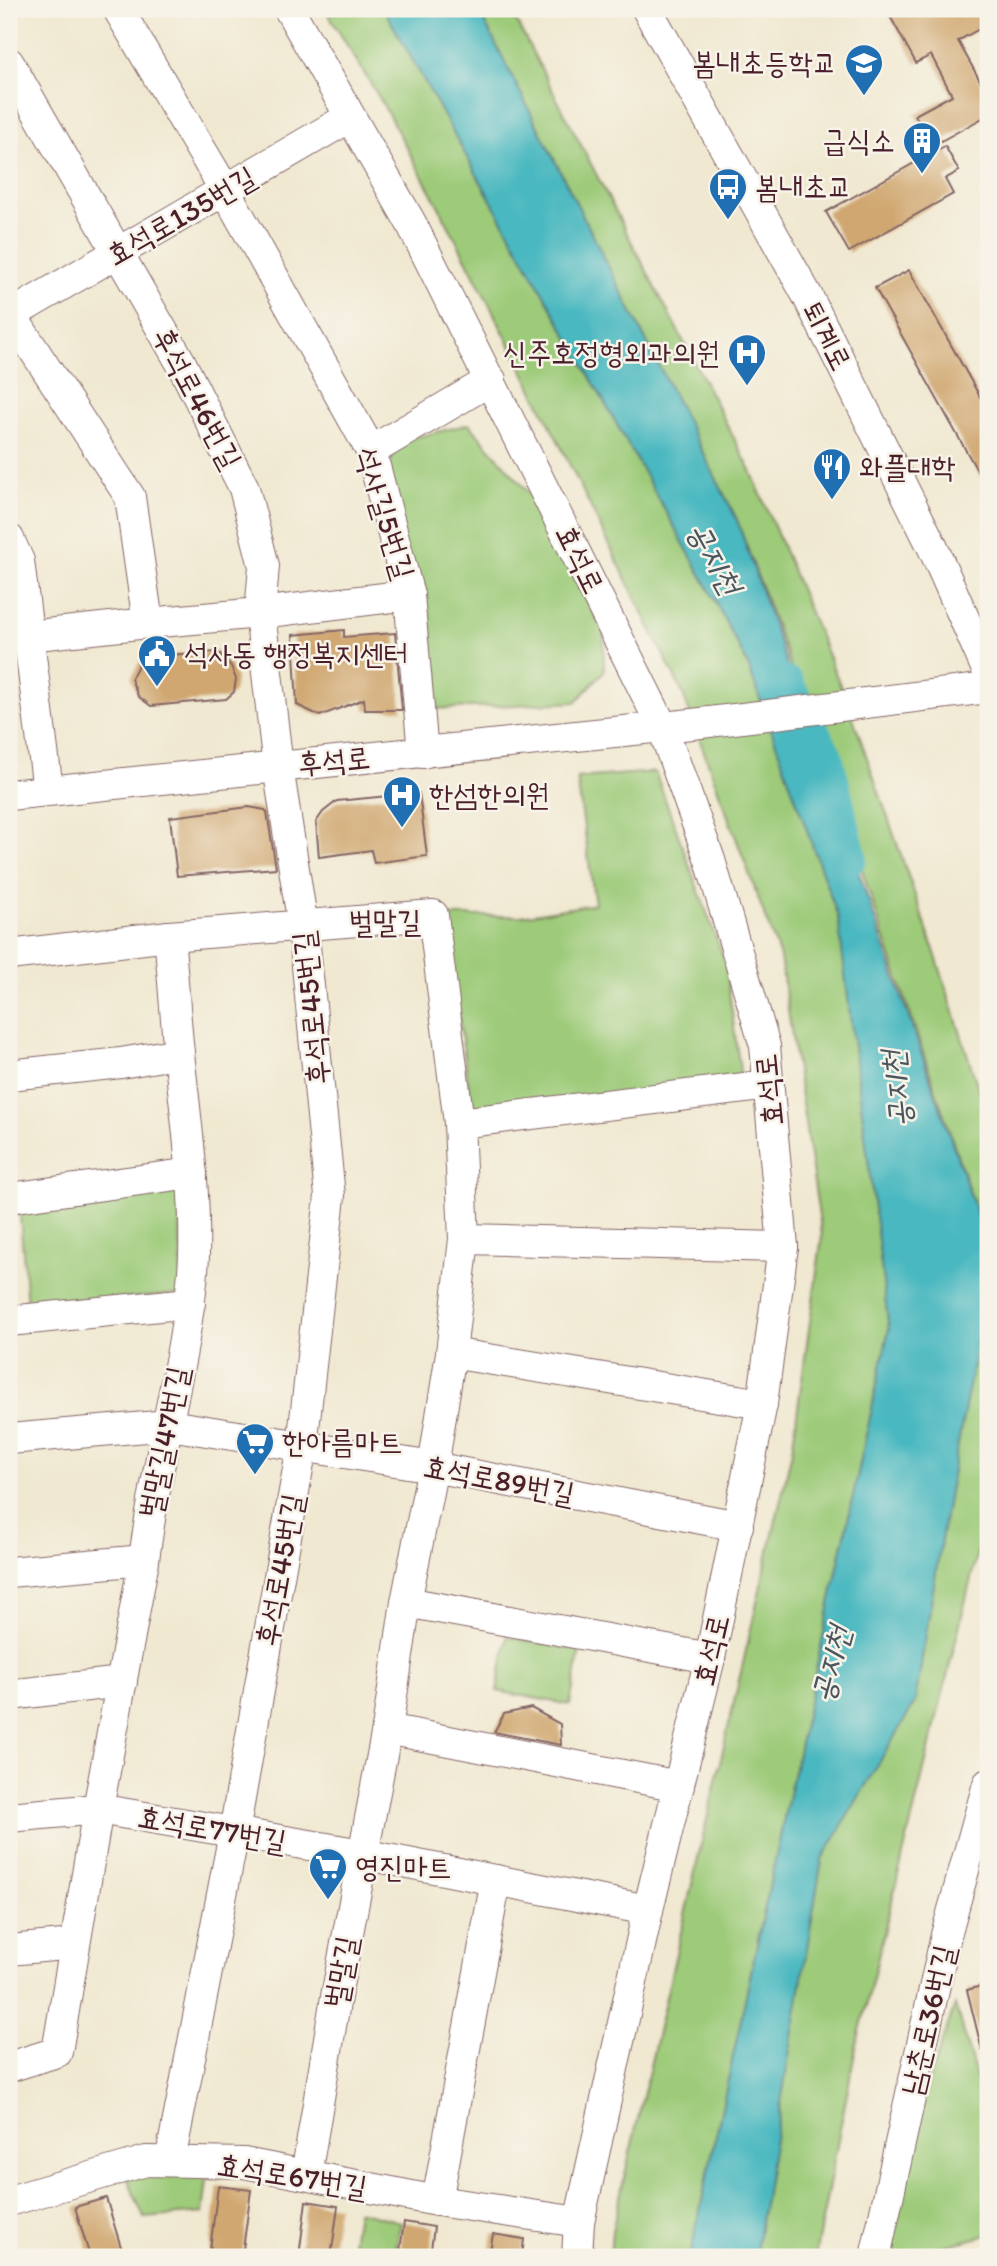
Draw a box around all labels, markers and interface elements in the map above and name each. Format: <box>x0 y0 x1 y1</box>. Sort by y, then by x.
school or university icon: 봄내초등학교 <box>843 42 885 97</box>
place label: 봄내초등학교 <box>692 44 837 81</box>
building icon: 급식소 <box>901 120 943 175</box>
place label: 급식소 <box>823 122 895 159</box>
street label: 효석로135번길 <box>99 158 262 273</box>
bus stop icon: 봄내초교 <box>707 166 749 221</box>
place label: 봄내초교 <box>755 168 852 205</box>
street label: 퇴계로 <box>795 295 860 376</box>
street label: 후석로46번길 <box>145 321 250 475</box>
hospital icon: 신주호정형외과의원 <box>726 332 768 387</box>
place label: 신주호정형외과의원 <box>503 334 720 371</box>
street label: 석사길5번길 <box>348 442 423 584</box>
restaurant icon: 와플대학 <box>811 446 853 501</box>
place label: 와플대학 <box>859 448 956 485</box>
water label: 공지천 <box>680 515 752 604</box>
street label: 효석로 <box>548 518 613 599</box>
public building icon: 석사동 행정복지센터 <box>136 633 178 688</box>
place label: 석사동 행정복지센터 <box>184 635 408 672</box>
street label: 후석로 <box>296 738 372 783</box>
hospital icon: 한섬한의원 <box>381 774 423 829</box>
place label: 한섬한의원 <box>429 776 550 813</box>
street label: 벌말길 <box>348 902 422 941</box>
street label: 후석로45번길 <box>284 929 337 1087</box>
water label: 공지천 <box>873 1045 919 1129</box>
street label: 효석로 <box>746 1052 791 1128</box>
street label: 벌말길47번길 <box>131 1363 196 1521</box>
supermarket icon: 한아름마트 <box>234 1421 276 1476</box>
place label: 한아름마트 <box>282 1423 403 1460</box>
street label: 효석로89번길 <box>421 1447 578 1512</box>
street label: 후석로45번길 <box>248 1491 311 1649</box>
street label: 효석로 <box>684 1610 737 1689</box>
water label: 공지천 <box>802 1619 859 1706</box>
street label: 효석로77번길 <box>135 1797 289 1860</box>
supermarket icon: 영진마트 <box>307 1846 349 1901</box>
place label: 영진마트 <box>355 1848 452 1885</box>
street label: 벌말길 <box>316 1933 365 2011</box>
street label: 남춘로36번길 <box>892 1941 963 2099</box>
street label: 효석로67번길 <box>214 2145 370 2206</box>

